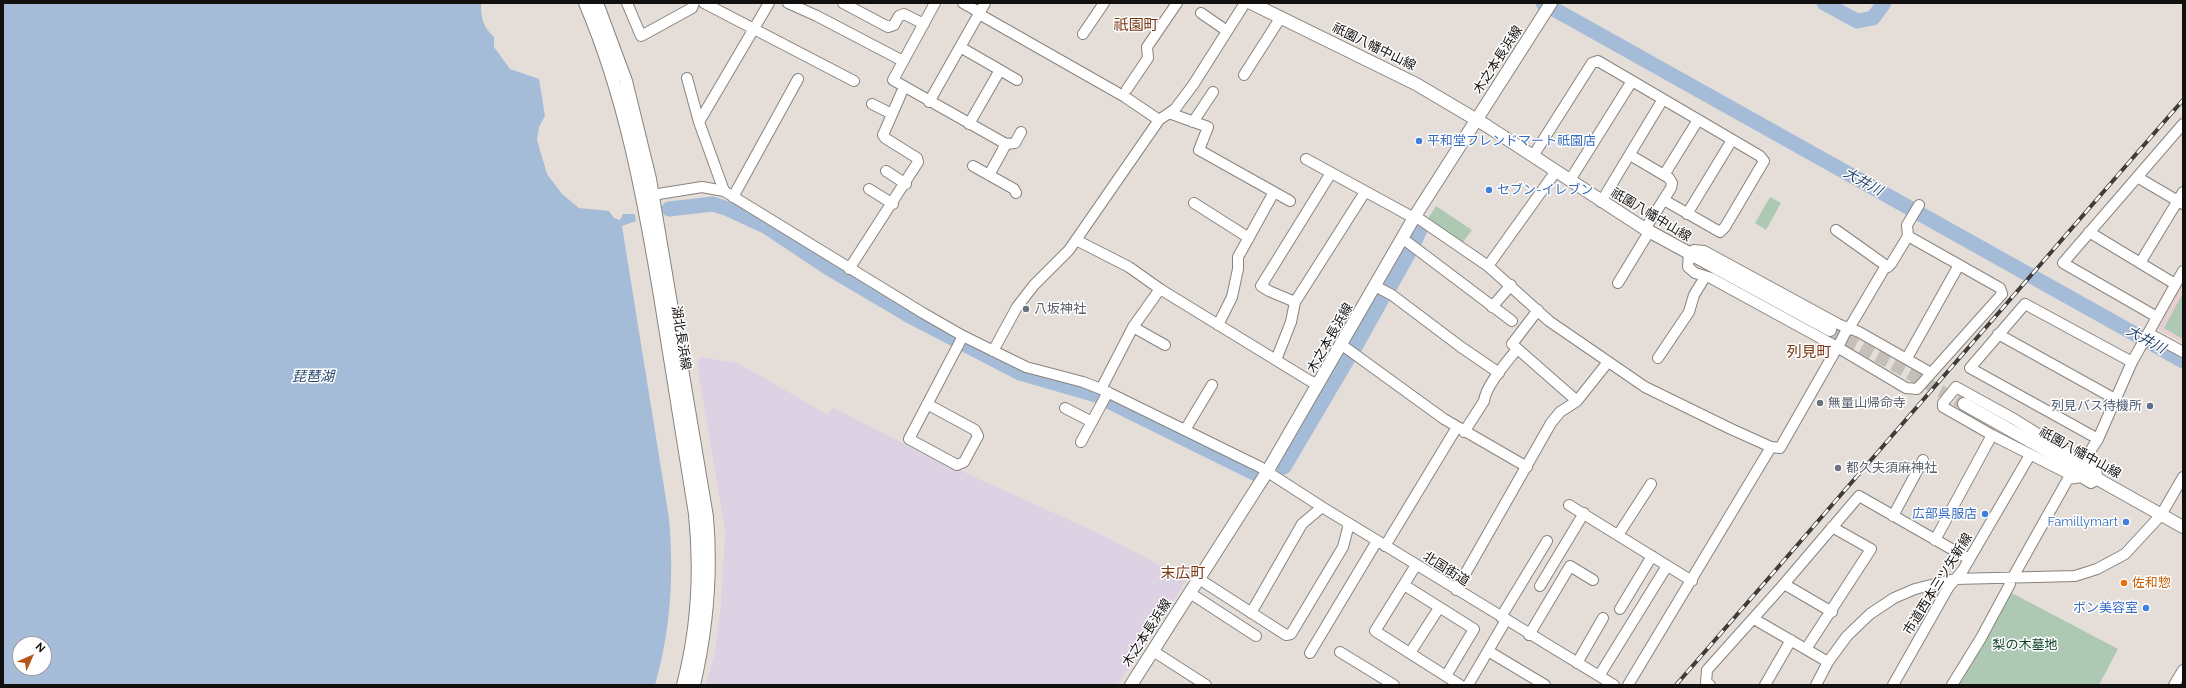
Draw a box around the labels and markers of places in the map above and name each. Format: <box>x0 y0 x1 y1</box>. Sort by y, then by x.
place label: 平和堂フレンドマート祇園店 <box>1427 133 1596 149</box>
marker: 平和堂フレンドマート祇園店 <box>1414 136 1424 146</box>
place label: セブン-イレブン <box>1497 182 1593 198</box>
marker: セブン-イレブン <box>1484 185 1494 195</box>
place label: 八坂神社 <box>1034 301 1086 317</box>
marker: 八坂神社 <box>1021 304 1031 314</box>
place label: 無量山帰命寺 <box>1828 395 1906 411</box>
marker: 無量山帰命寺 <box>1815 398 1825 408</box>
place label: 列見バス待機所 <box>2051 398 2142 414</box>
marker: 列見バス待機所 <box>2145 401 2155 411</box>
place label: 都久夫須麻神社 <box>1846 460 1937 476</box>
marker: 都久夫須麻神社 <box>1833 463 1843 473</box>
place label: 広部呉服店 <box>1912 506 1977 522</box>
marker: 広部呉服店 <box>1980 509 1990 519</box>
place label: Famillymart <box>2047 514 2118 530</box>
marker: Famillymart <box>2121 517 2131 527</box>
place label: 佐和惣 <box>2132 575 2171 591</box>
marker: 佐和惣 <box>2119 578 2129 588</box>
place label: ボン美容室 <box>2073 600 2138 616</box>
marker: ボン美容室 <box>2141 603 2151 613</box>

